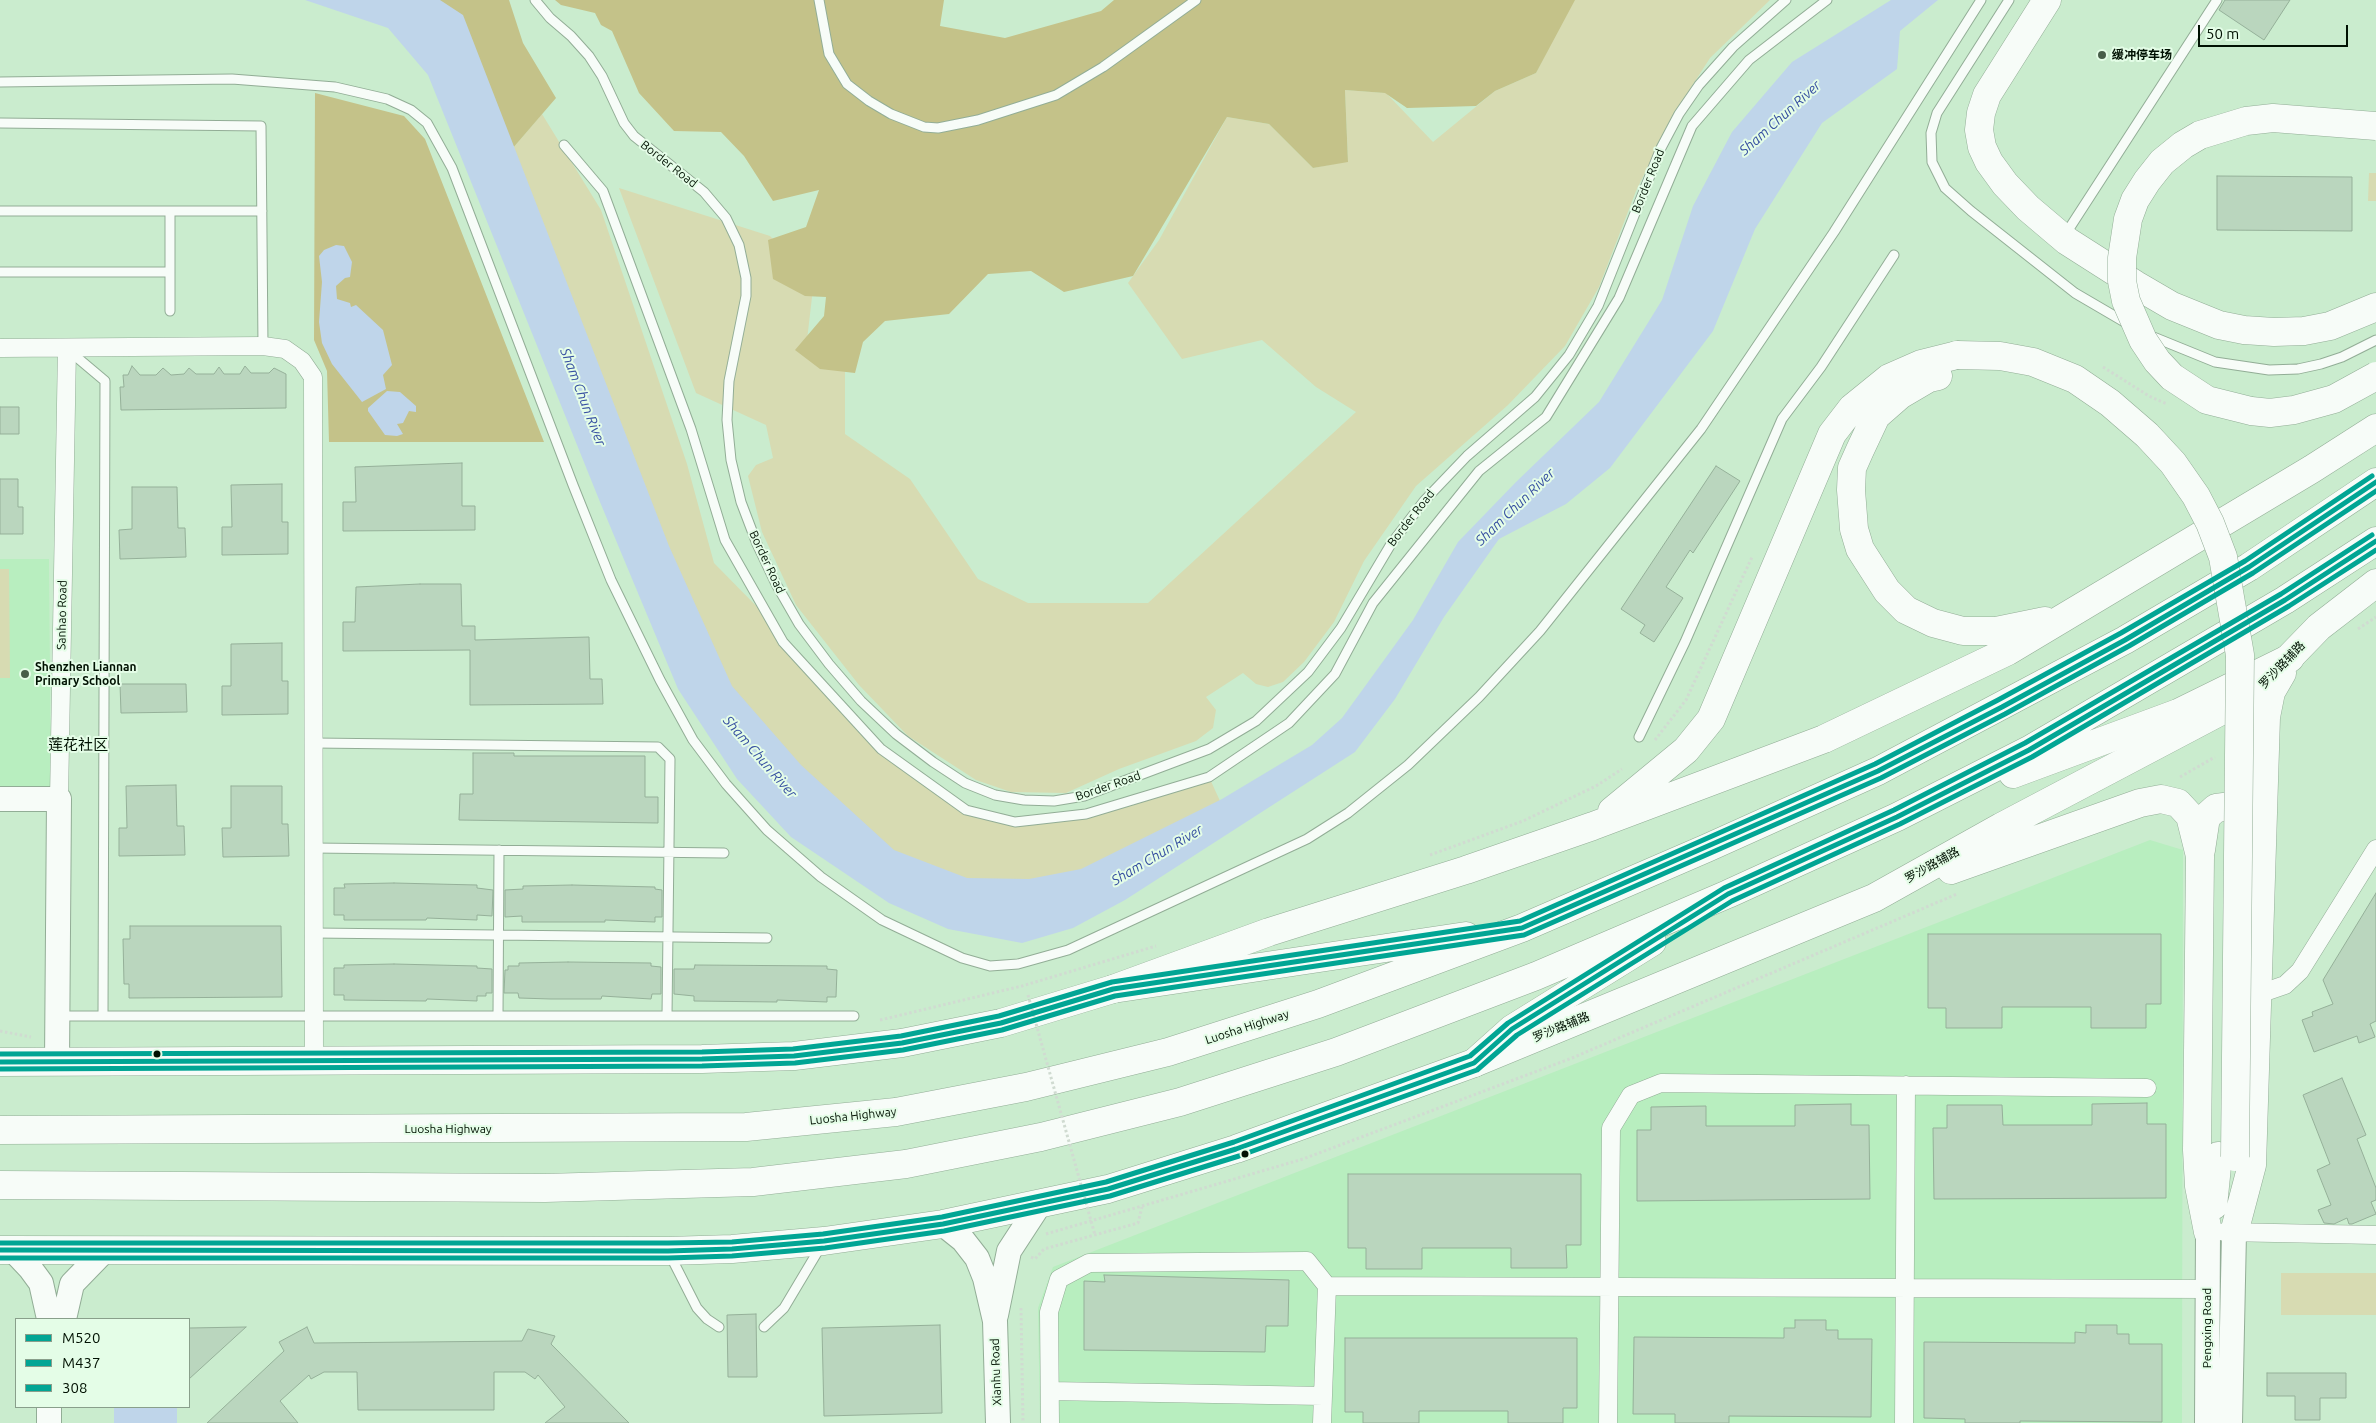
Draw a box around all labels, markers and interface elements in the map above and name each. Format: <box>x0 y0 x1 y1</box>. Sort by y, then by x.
scale bar <box>2201 15 2351 47</box>
text: 50 m <box>2206 25 2239 42</box>
place label: 缓冲停车场 <box>2112 48 2172 62</box>
marker: 缓冲停车场 <box>2096 49 2108 61</box>
water label: Sham Chun River <box>1736 77 1824 159</box>
street label: Border Road <box>638 137 700 191</box>
street label: Border Road <box>1629 147 1667 215</box>
water label: Sham Chun River <box>557 346 609 448</box>
water label: Sham Chun River <box>1472 465 1558 549</box>
street label: Border Road <box>1384 487 1438 549</box>
street label: Border Road <box>746 528 788 596</box>
street label: Sanhao Road <box>54 580 70 650</box>
street label: 罗沙路辅路 <box>2256 638 2308 692</box>
place label: Shenzhen Liannan Primary School <box>35 660 136 688</box>
marker: Shenzhen Liannan Primary School <box>19 668 31 680</box>
water label: Sham Chun River <box>720 712 800 802</box>
district label: 莲花社区 <box>48 736 108 754</box>
street label: Border Road <box>1074 768 1142 804</box>
water label: Sham Chun River <box>1108 821 1206 889</box>
street label: 罗沙路辅路 <box>1902 844 1962 886</box>
street label: Luosha Highway <box>1203 1007 1291 1047</box>
street label: 罗沙路辅路 <box>1530 1009 1592 1045</box>
unlabelled marker <box>152 1049 162 1059</box>
street label: Luosha Highway <box>809 1104 897 1128</box>
street label: Luosha Highway <box>404 1122 492 1136</box>
unlabelled marker <box>1240 1149 1250 1159</box>
street label: Pengxing Road <box>2200 1288 2214 1368</box>
legend <box>15 1318 190 1408</box>
text: M520 <box>62 1329 100 1346</box>
street label: Xianhu Road <box>988 1338 1004 1406</box>
text: M437 <box>62 1354 100 1371</box>
text: 308 <box>62 1379 87 1396</box>

